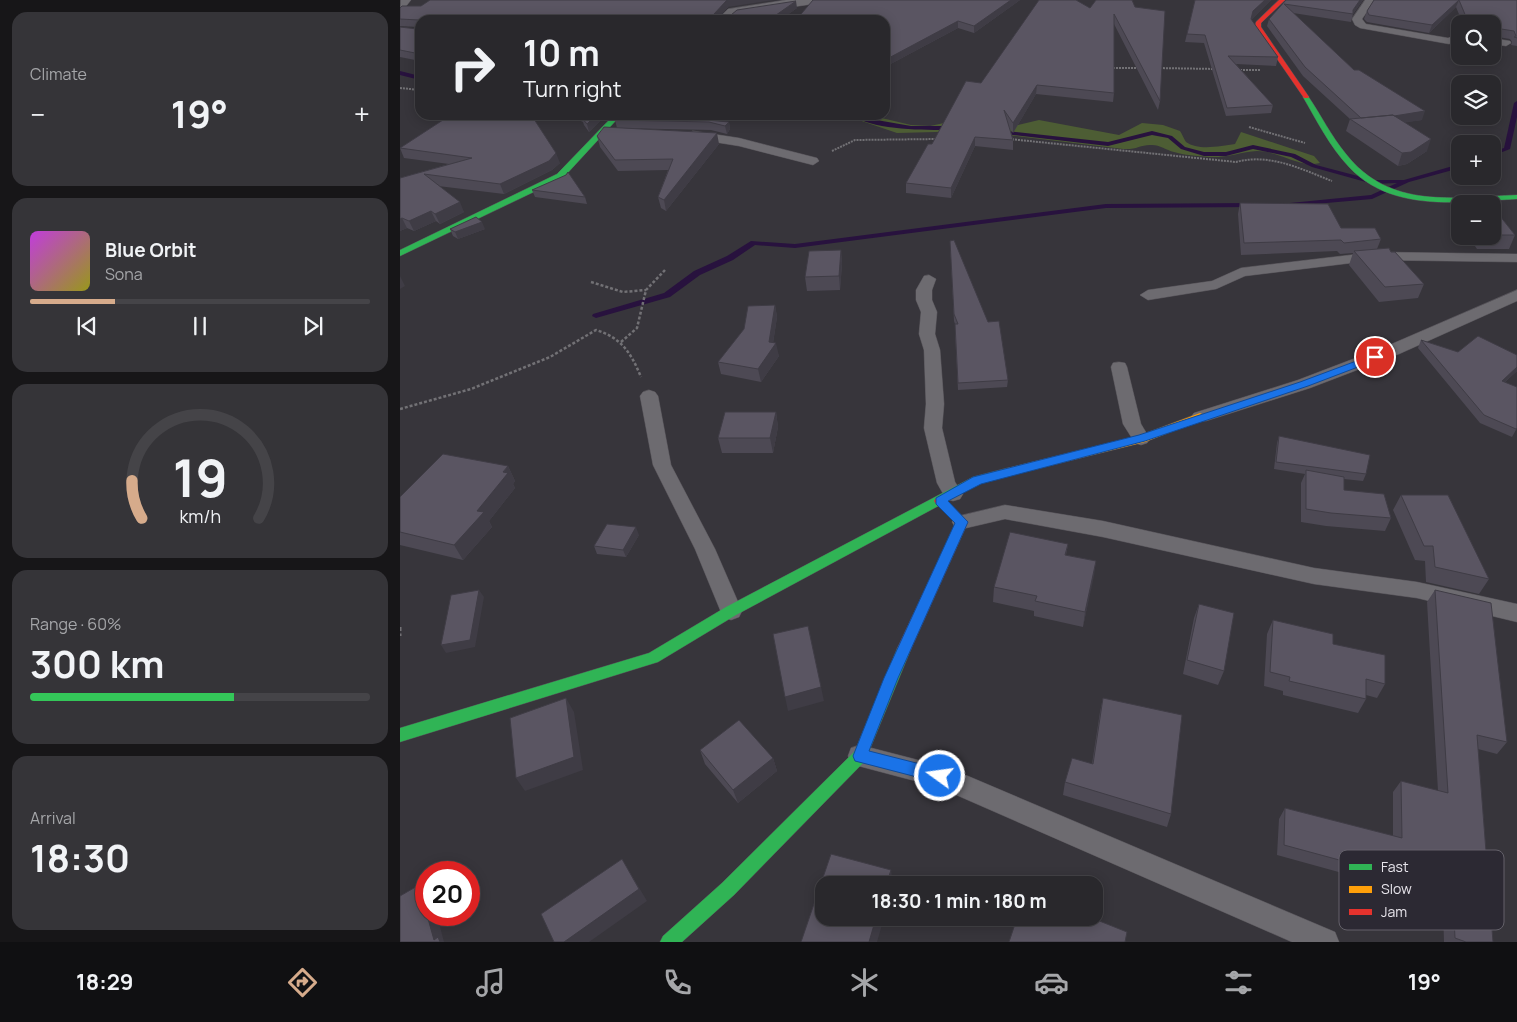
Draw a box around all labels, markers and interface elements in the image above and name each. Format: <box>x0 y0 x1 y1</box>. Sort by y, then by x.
map controls <box>1451 15 1501 245</box>
button: search <box>1451 15 1501 65</box>
text: 10 m <box>523 29 600 77</box>
icon: right <box>440 35 505 100</box>
text: Climate <box>30 63 87 85</box>
text: Turn right <box>523 74 621 104</box>
button: layers <box>1451 75 1501 125</box>
text: 19° <box>171 87 228 139</box>
text: − <box>30 95 45 133</box>
text: + <box>354 95 370 133</box>
button: + <box>1451 135 1501 185</box>
button: − <box>1451 195 1501 245</box>
text: Blue Orbit <box>105 237 197 263</box>
text: Sona <box>105 263 143 285</box>
icon: previous <box>73 312 101 340</box>
icon: pause <box>186 312 214 340</box>
icon: next <box>299 312 327 340</box>
pin <box>1354 336 1396 378</box>
icon: arrive <box>1361 343 1389 371</box>
text: 19 <box>172 442 228 513</box>
text: km/h <box>179 504 221 528</box>
text: Range · 60% <box>30 613 121 635</box>
text: 300 km <box>30 637 164 689</box>
position arrow <box>913 749 965 801</box>
text: Arrival <box>30 807 76 829</box>
text: 18:30 <box>30 831 130 883</box>
legend <box>1339 850 1504 930</box>
text: Fast <box>1381 857 1409 876</box>
speed limit sign: 20 <box>415 861 480 926</box>
text: Slow <box>1381 879 1412 898</box>
text: 18:30 · 1 min · 180 m <box>871 888 1047 914</box>
text: Jam <box>1381 902 1407 921</box>
icon: directions <box>285 965 320 1000</box>
icon: music <box>473 965 508 1000</box>
icon: phone <box>660 965 695 1000</box>
icon: climate <box>847 965 882 1000</box>
icon: car <box>1034 965 1069 1000</box>
icon: filters <box>1221 965 1256 1000</box>
text: 18:29 <box>76 967 133 997</box>
text: 19° <box>1408 967 1441 997</box>

